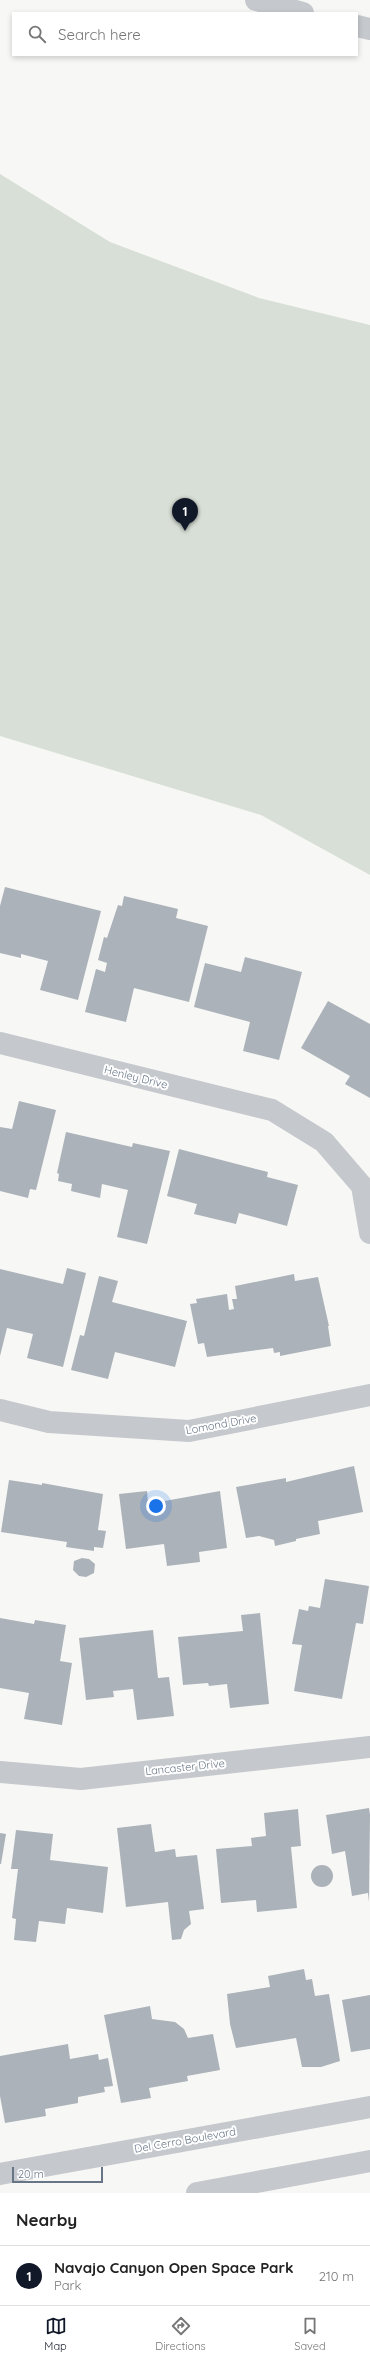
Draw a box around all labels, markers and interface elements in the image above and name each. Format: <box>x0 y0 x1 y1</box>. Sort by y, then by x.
search box <box>12 12 358 56</box>
icon: search <box>26 23 48 45</box>
text: Search here <box>58 25 141 44</box>
pin: 1 <box>172 498 198 531</box>
street label: Henley Drive <box>103 1062 169 1092</box>
street label: Lomond Drive <box>184 1411 258 1437</box>
your location <box>146 1496 166 1516</box>
street label: Lancaster Drive <box>144 1756 226 1778</box>
street label: Del Cerro Boulevard <box>133 2124 237 2156</box>
scale bar <box>12 2165 103 2184</box>
text: 20 m <box>18 2167 44 2181</box>
text: Nearby <box>16 2209 77 2230</box>
text: Navajo Canyon Open Space Park <box>54 2258 294 2277</box>
text: 1 <box>26 2268 32 2284</box>
text: 210 m <box>319 2268 354 2284</box>
text: Park <box>54 2277 82 2293</box>
tab: Map <box>44 2315 67 2353</box>
tab: Directions <box>155 2315 206 2353</box>
tab: Saved <box>294 2315 326 2353</box>

